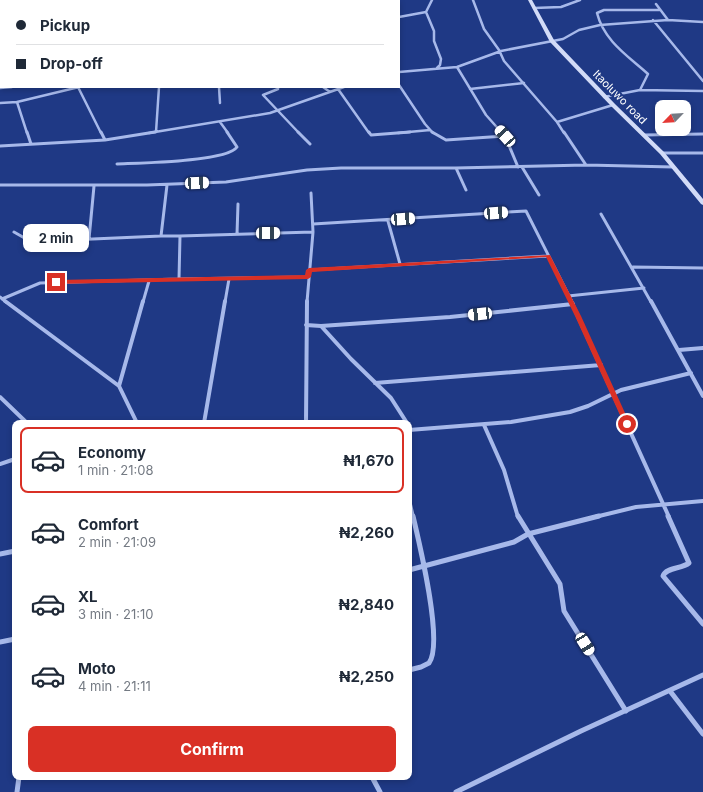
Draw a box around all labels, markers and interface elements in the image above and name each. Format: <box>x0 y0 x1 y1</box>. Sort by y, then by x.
text: Pickup <box>40 16 90 35</box>
text: Drop-off <box>40 54 103 73</box>
street label: Itaoluwo road <box>590 67 650 127</box>
north arrow <box>655 100 691 136</box>
map controls <box>655 100 691 136</box>
car <box>493 123 517 149</box>
car <box>185 176 209 190</box>
car <box>484 206 508 220</box>
car <box>391 212 415 226</box>
callout: 2 min <box>23 224 89 252</box>
car <box>256 227 280 239</box>
text: 2 min <box>39 230 73 246</box>
route end <box>47 273 65 291</box>
car <box>467 307 493 321</box>
route start <box>618 415 636 433</box>
icon: car <box>30 442 66 478</box>
text: Economy <box>78 443 146 462</box>
text: ₦1,670 <box>343 451 394 470</box>
text: 1 min · 21:08 <box>78 462 153 478</box>
icon: car <box>30 514 66 550</box>
text: Comfort <box>78 515 139 534</box>
text: ₦2,260 <box>339 523 394 542</box>
text: 2 min · 21:09 <box>78 534 156 550</box>
icon: car <box>30 586 66 622</box>
text: XL <box>78 587 98 606</box>
text: ₦2,840 <box>339 595 394 614</box>
text: 3 min · 21:10 <box>78 606 153 622</box>
car <box>574 631 596 657</box>
icon: car <box>30 658 66 694</box>
text: Moto <box>78 659 116 678</box>
text: ₦2,250 <box>339 667 394 686</box>
text: 4 min · 21:11 <box>78 678 151 694</box>
button: Confirm <box>28 726 396 772</box>

